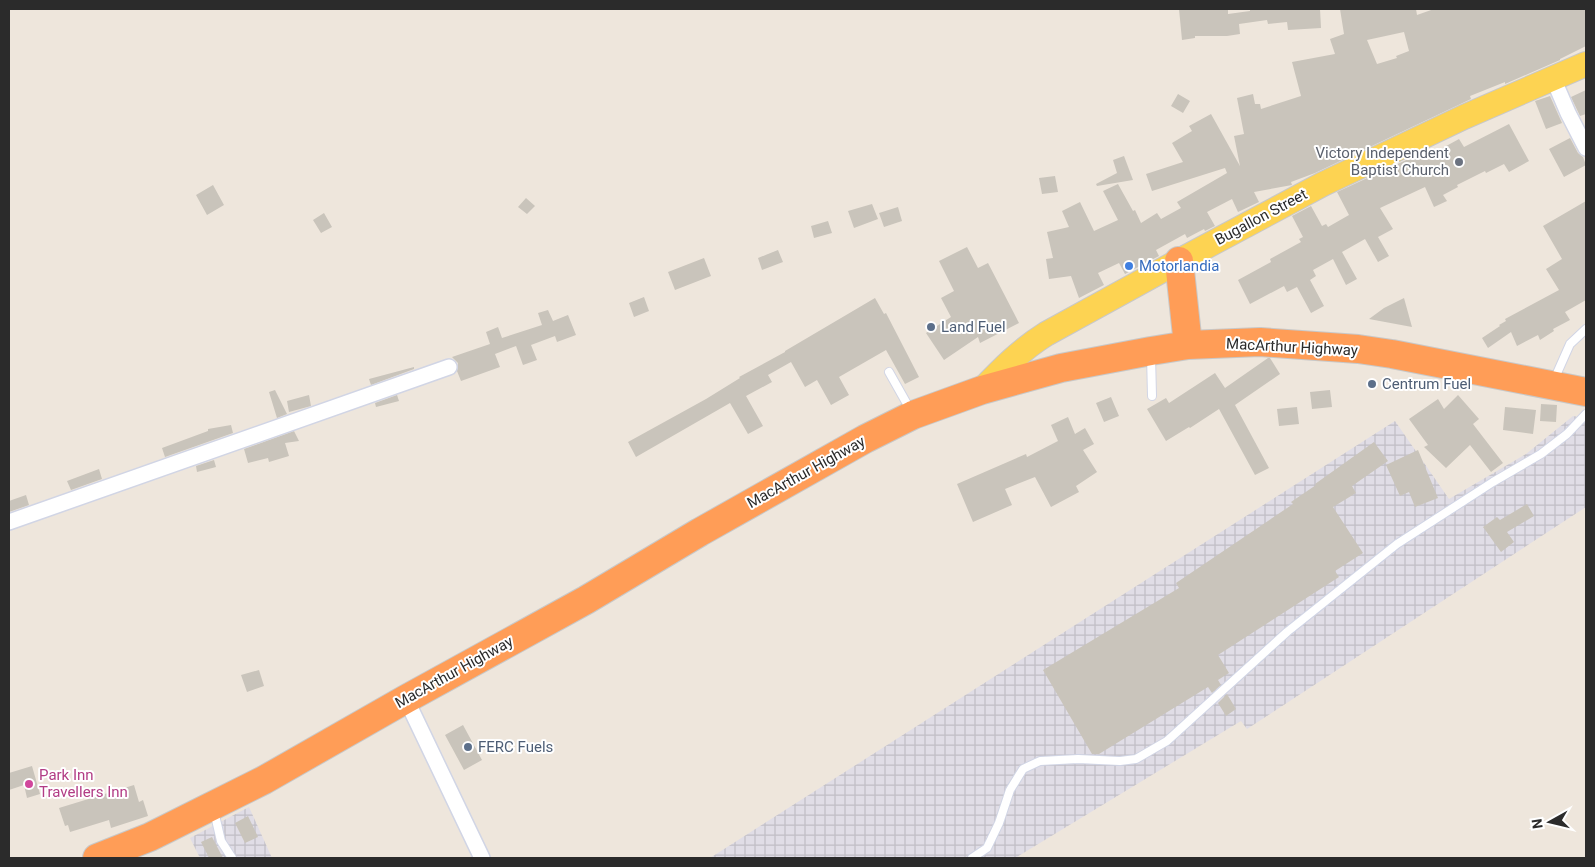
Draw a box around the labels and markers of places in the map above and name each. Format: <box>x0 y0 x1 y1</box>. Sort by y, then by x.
place label: Victory Independent Baptist Church <box>1316 144 1449 179</box>
marker: Victory Independent Baptist Church <box>1453 156 1465 168</box>
place label: Motorlandia <box>1139 257 1219 275</box>
marker: Motorlandia <box>1123 260 1135 272</box>
place label: Land Fuel <box>941 318 1006 336</box>
marker: Land Fuel <box>925 321 937 333</box>
place label: Centrum Fuel <box>1382 375 1471 393</box>
marker: Centrum Fuel <box>1366 378 1378 390</box>
place label: FERC Fuels <box>478 738 553 756</box>
marker: FERC Fuels <box>462 741 474 753</box>
place label: Park Inn Travellers Inn <box>39 766 128 801</box>
marker: Park Inn Travellers Inn <box>23 778 35 790</box>

